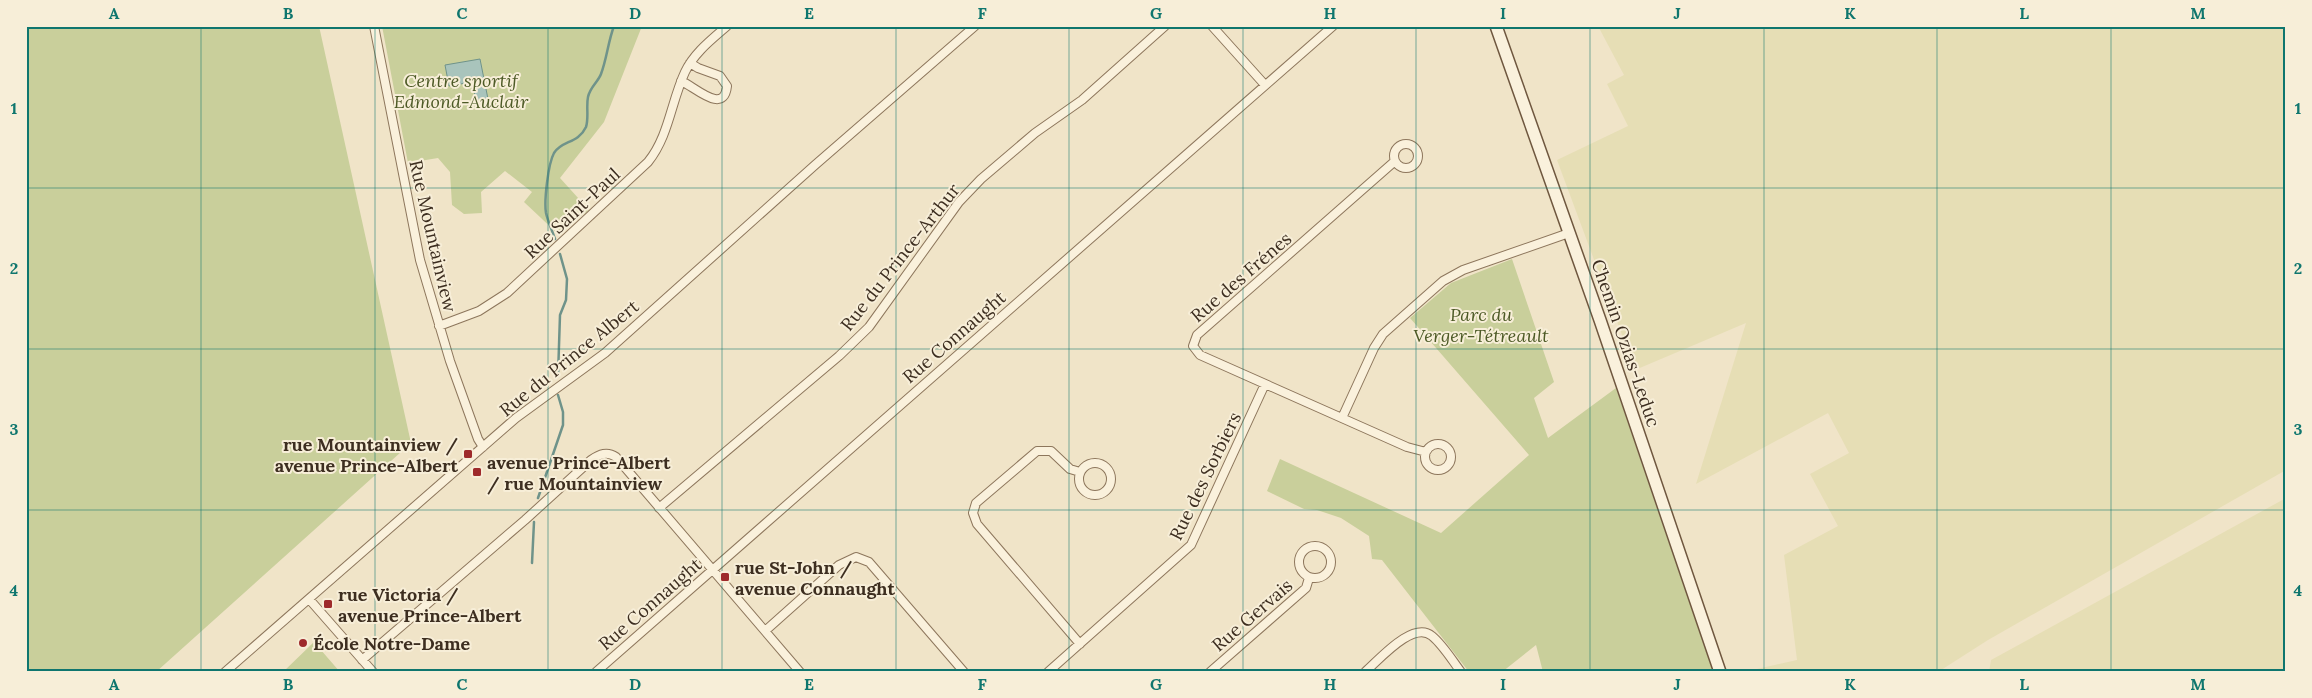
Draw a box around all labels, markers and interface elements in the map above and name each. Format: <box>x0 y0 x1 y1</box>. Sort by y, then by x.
text: A <box>109 3 120 23</box>
text: B <box>283 3 294 23</box>
text: C <box>456 3 468 23</box>
text: D <box>629 3 641 23</box>
text: E <box>804 3 814 23</box>
text: F <box>977 3 987 23</box>
text: G <box>1150 3 1162 23</box>
text: H <box>1324 3 1337 23</box>
text: I <box>1500 3 1506 23</box>
text: J <box>1673 3 1681 23</box>
text: K <box>1844 3 1856 23</box>
text: L <box>2019 3 2029 23</box>
text: M <box>2190 3 2206 23</box>
park label: Centre sportif Edmond-Auclair <box>394 69 529 113</box>
text: 1 <box>11 98 17 118</box>
text: 1 <box>2295 98 2301 118</box>
street label: Rue Mountainview <box>404 158 462 315</box>
street label: Rue Saint-Paul <box>519 163 625 263</box>
street label: Rue du Prince-Arthur <box>835 179 965 335</box>
street label: Rue des Frénes <box>1186 227 1296 327</box>
street label: Chemin Ozias-Leduc <box>1587 256 1665 430</box>
text: 2 <box>10 258 18 278</box>
text: 2 <box>2294 258 2302 278</box>
street label: Rue Connaught <box>898 286 1010 388</box>
street label: Rue du Prince Albert <box>495 295 643 421</box>
park label: Parc du Verger-Tétreault <box>1413 303 1549 347</box>
street label: Rue des Sorbiers <box>1164 408 1246 544</box>
text: 3 <box>10 419 19 439</box>
text: 3 <box>2294 419 2303 439</box>
place label: rue Mountainview / avenue Prince-Albert <box>275 433 459 477</box>
marker: rue Mountainview / avenue Prince-Albert <box>462 448 474 460</box>
place label: avenue Prince-Albert / rue Mountainview <box>487 451 671 495</box>
marker: avenue Prince-Albert / rue Mountainview <box>471 466 483 478</box>
street label: Rue Connaught <box>594 553 706 655</box>
place label: rue St-John / avenue Connaught <box>735 556 895 600</box>
marker: rue St-John / avenue Connaught <box>719 571 731 583</box>
street label: Rue Gervais <box>1207 574 1297 656</box>
text: 4 <box>10 580 19 600</box>
text: 4 <box>2294 580 2303 600</box>
place label: rue Victoria / avenue Prince-Albert <box>338 583 522 627</box>
marker: rue Victoria / avenue Prince-Albert <box>322 598 334 610</box>
place label: École Notre-Dame <box>313 632 470 655</box>
marker: École Notre-Dame <box>297 637 309 649</box>
text: A <box>109 674 120 694</box>
text: B <box>283 674 294 694</box>
text: C <box>456 674 468 694</box>
text: D <box>629 674 641 694</box>
text: E <box>804 674 814 694</box>
text: F <box>977 674 987 694</box>
text: G <box>1150 674 1162 694</box>
text: H <box>1324 674 1337 694</box>
text: I <box>1500 674 1506 694</box>
text: J <box>1673 674 1681 694</box>
text: K <box>1844 674 1856 694</box>
text: L <box>2019 674 2029 694</box>
text: M <box>2190 674 2206 694</box>

